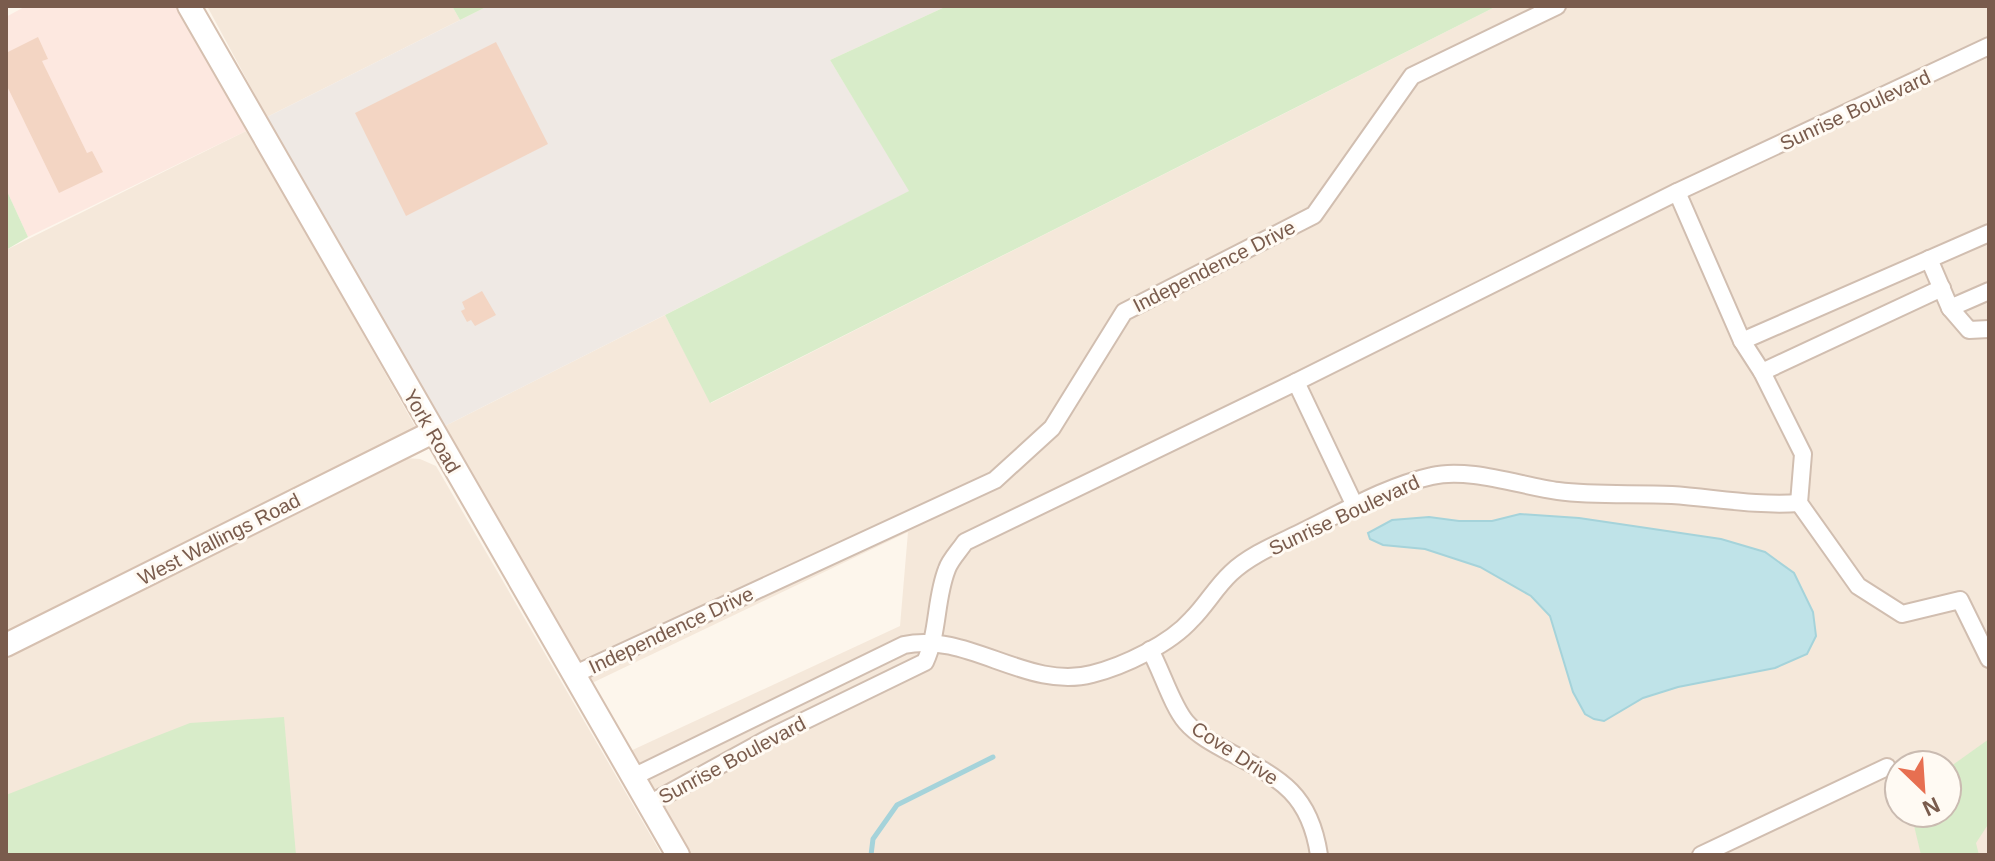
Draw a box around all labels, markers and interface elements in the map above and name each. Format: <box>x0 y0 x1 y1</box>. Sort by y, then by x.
street label: Sunrise Boulevard <box>1776 65 1934 155</box>
street label: Independence Drive <box>1129 216 1299 316</box>
street label: York Road <box>399 385 465 477</box>
street label: Sunrise Boulevard <box>1265 470 1423 560</box>
street label: West Wallings Road <box>134 489 304 589</box>
street label: Independence Drive <box>585 582 757 678</box>
street label: Sunrise Boulevard <box>655 712 809 808</box>
street label: Cove Drive <box>1188 717 1282 789</box>
north arrow <box>1883 749 1963 829</box>
text: N <box>1919 792 1944 821</box>

